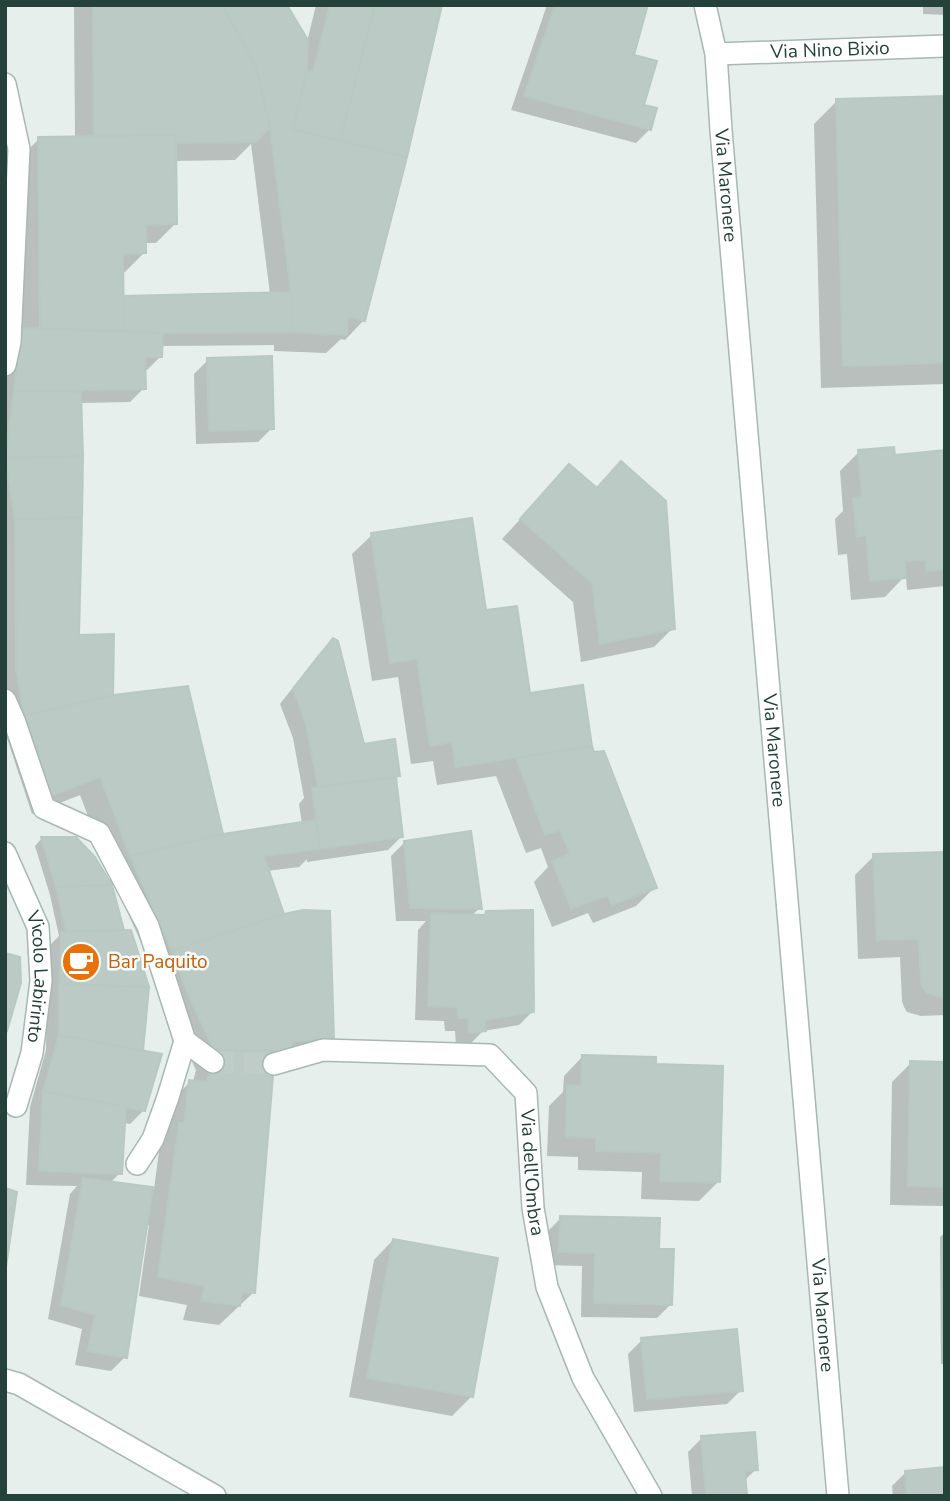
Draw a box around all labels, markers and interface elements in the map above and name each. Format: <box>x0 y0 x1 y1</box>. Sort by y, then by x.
street label: Via Nino Bixio <box>769 35 890 65</box>
street label: Via Maronere <box>708 127 744 243</box>
street label: Via Maronere <box>756 692 792 808</box>
street label: Vicolo Labirinto <box>19 906 54 1044</box>
cafe icon: Bar Paquito <box>60 941 102 983</box>
place label: Bar Paquito <box>108 949 208 975</box>
street label: Via dell'Ombra <box>514 1107 551 1238</box>
street label: Via Maronere <box>805 1256 840 1373</box>

